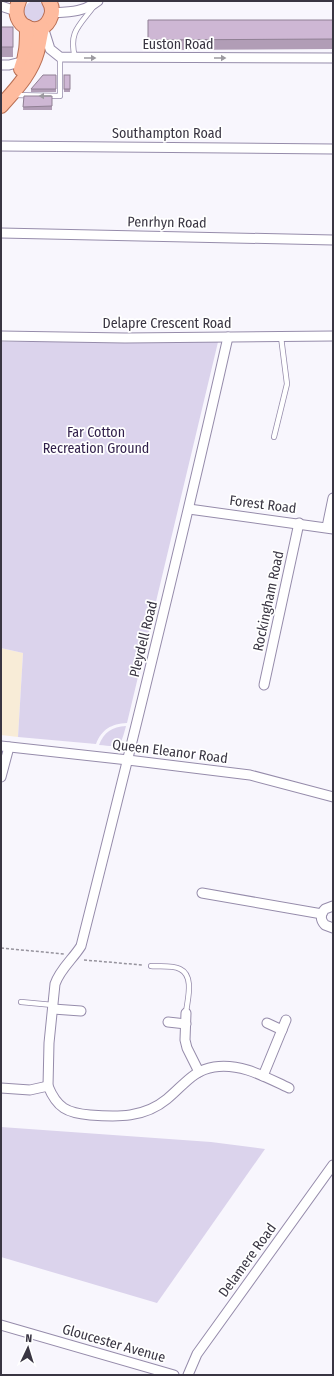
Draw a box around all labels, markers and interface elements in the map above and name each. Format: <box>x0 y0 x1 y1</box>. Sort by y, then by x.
street label: Euston Road <box>142 36 214 53</box>
one-way arrow <box>84 55 97 61</box>
one-way arrow <box>214 55 227 61</box>
one-way arrow <box>39 92 51 99</box>
street label: Southampton Road <box>112 125 222 142</box>
street label: Penrhyn Road <box>127 213 207 232</box>
street label: Delapre Crescent Road <box>103 315 231 332</box>
park label: Far Cotton Recreation Ground <box>43 424 149 457</box>
street label: Forest Road <box>229 492 297 517</box>
street label: Rockingham Road <box>250 549 287 653</box>
street label: Pleydell Road <box>126 599 161 679</box>
street label: Queen Eleanor Road <box>111 736 229 767</box>
street label: Delamere Road <box>215 1220 280 1300</box>
street label: Gloucester Avenue <box>60 1321 167 1366</box>
north arrow <box>8 1328 48 1368</box>
text: N <box>25 1332 32 1345</box>

